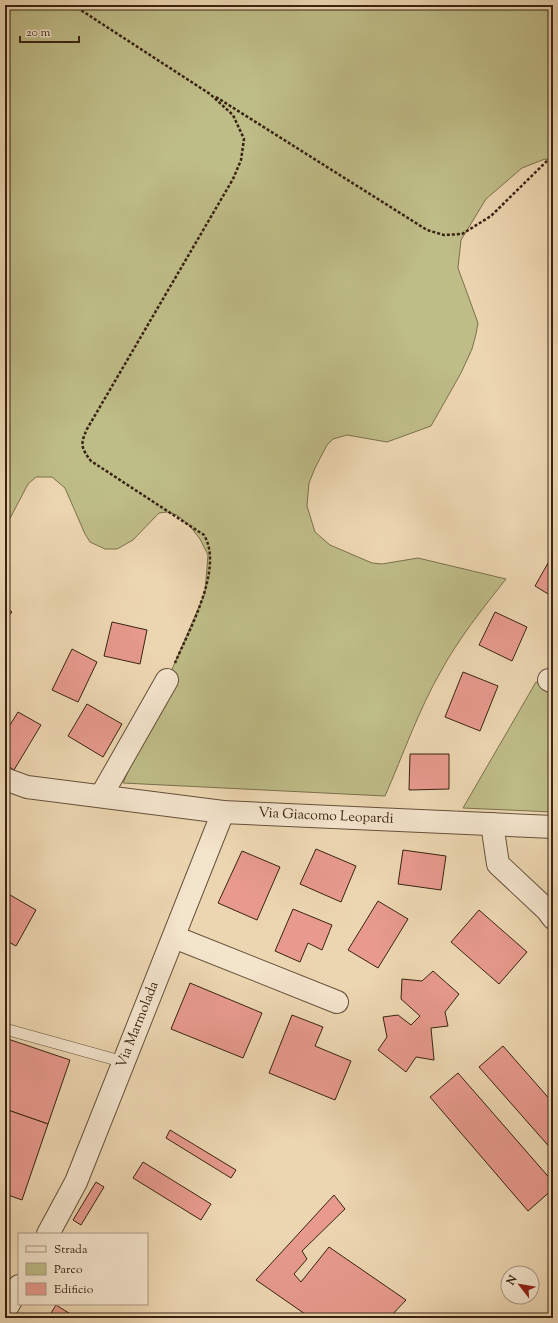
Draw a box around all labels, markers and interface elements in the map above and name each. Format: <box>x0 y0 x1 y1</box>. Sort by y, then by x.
scale bar <box>20 18 79 44</box>
text: 20 m <box>26 24 51 42</box>
street label: Via Giacomo Leopardi <box>258 804 394 830</box>
street label: Via Marmolada <box>112 978 165 1071</box>
legend <box>18 1233 148 1305</box>
text: Strada <box>54 1241 88 1259</box>
text: Parco <box>54 1261 83 1279</box>
north arrow <box>500 1265 540 1305</box>
text: N <box>503 1272 522 1289</box>
text: Edificio <box>54 1281 94 1299</box>

